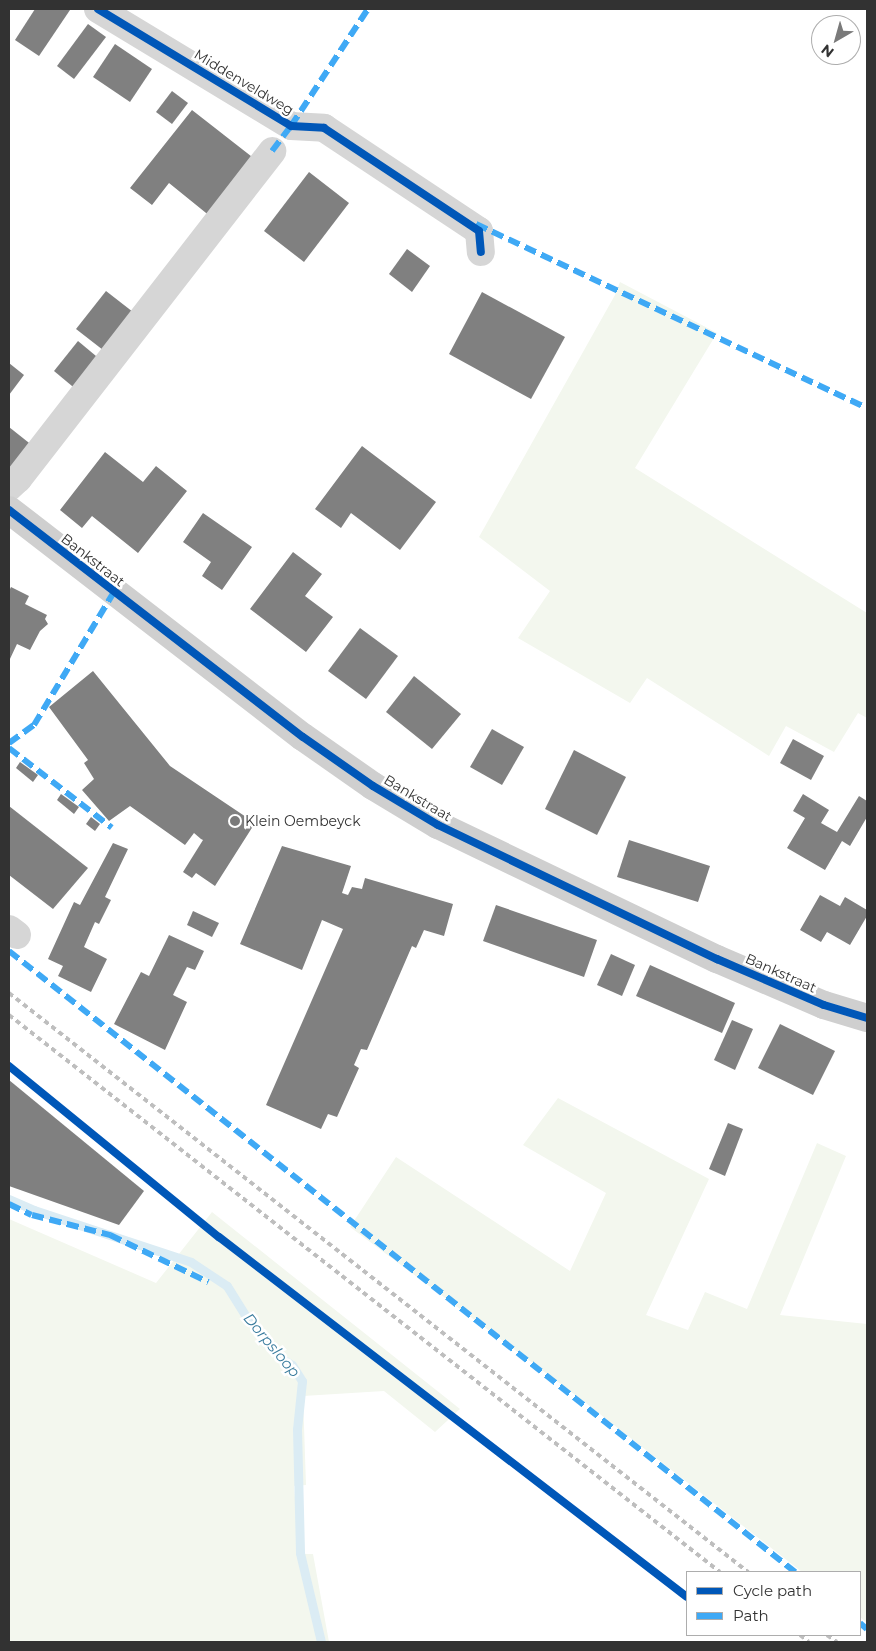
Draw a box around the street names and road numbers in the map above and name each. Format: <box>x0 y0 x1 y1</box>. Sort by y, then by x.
street label: Middenveldweg <box>191 46 297 118</box>
street label: Bankstraat <box>58 530 128 590</box>
street label: Bankstraat <box>381 771 455 825</box>
street label: Bankstraat <box>743 950 819 996</box>

